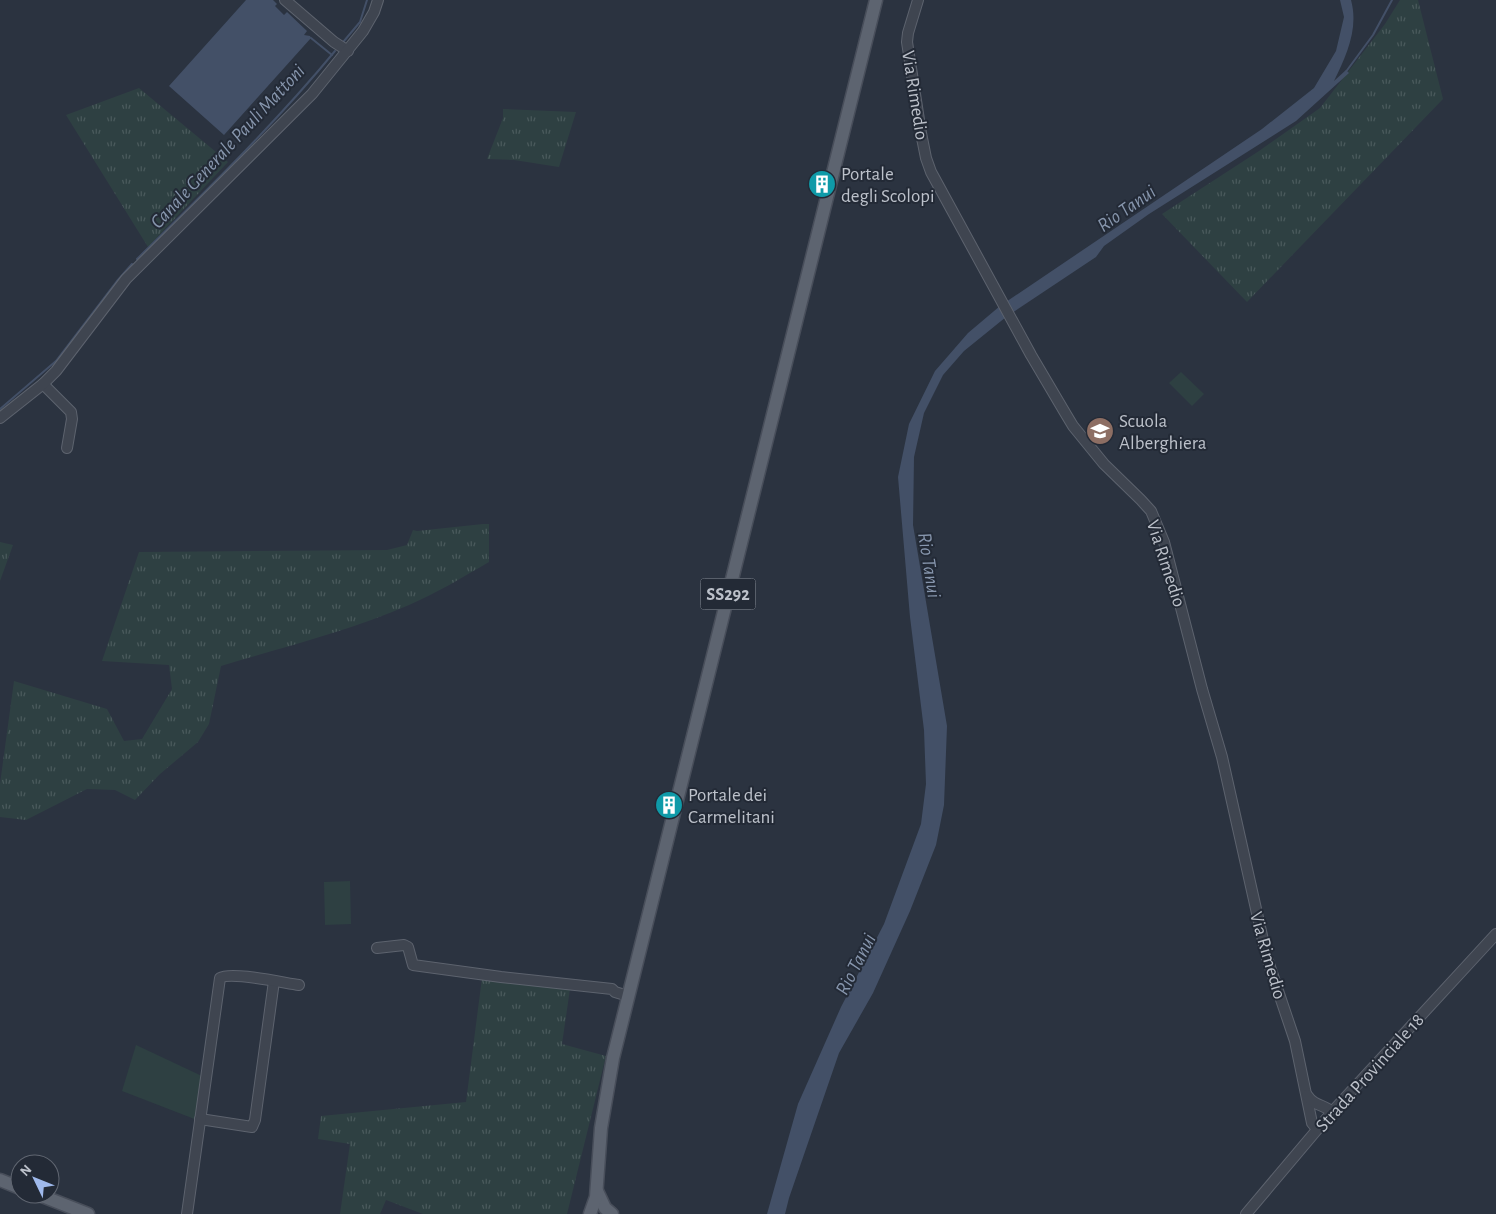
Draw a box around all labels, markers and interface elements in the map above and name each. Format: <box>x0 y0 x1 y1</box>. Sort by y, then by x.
street label: Via Rimedio <box>898 49 931 141</box>
water label: Canale Generale Pauli Mattoni <box>147 61 309 233</box>
place label: Portale degli Scolopi <box>841 165 935 206</box>
building icon: Portale degli Scolopi <box>807 169 837 199</box>
water label: Rio Tanui <box>1094 182 1159 236</box>
place label: Scuola Alberghiera <box>1119 412 1207 453</box>
school or university icon: Scuola Alberghiera <box>1085 416 1115 446</box>
street label: Via Rimedio <box>1143 518 1189 609</box>
water label: Rio Tanui <box>914 531 944 599</box>
road number: SS292 <box>700 578 756 610</box>
place label: Portale dei Carmelitani <box>688 786 775 827</box>
building icon: Portale dei Carmelitani <box>654 790 684 820</box>
street label: Via Rimedio <box>1246 909 1289 1001</box>
water label: Rio Tanui <box>832 930 880 998</box>
street label: Strada Provinciale 18 <box>1312 1010 1428 1136</box>
north arrow <box>10 1154 60 1204</box>
text: N <box>18 1162 35 1179</box>

